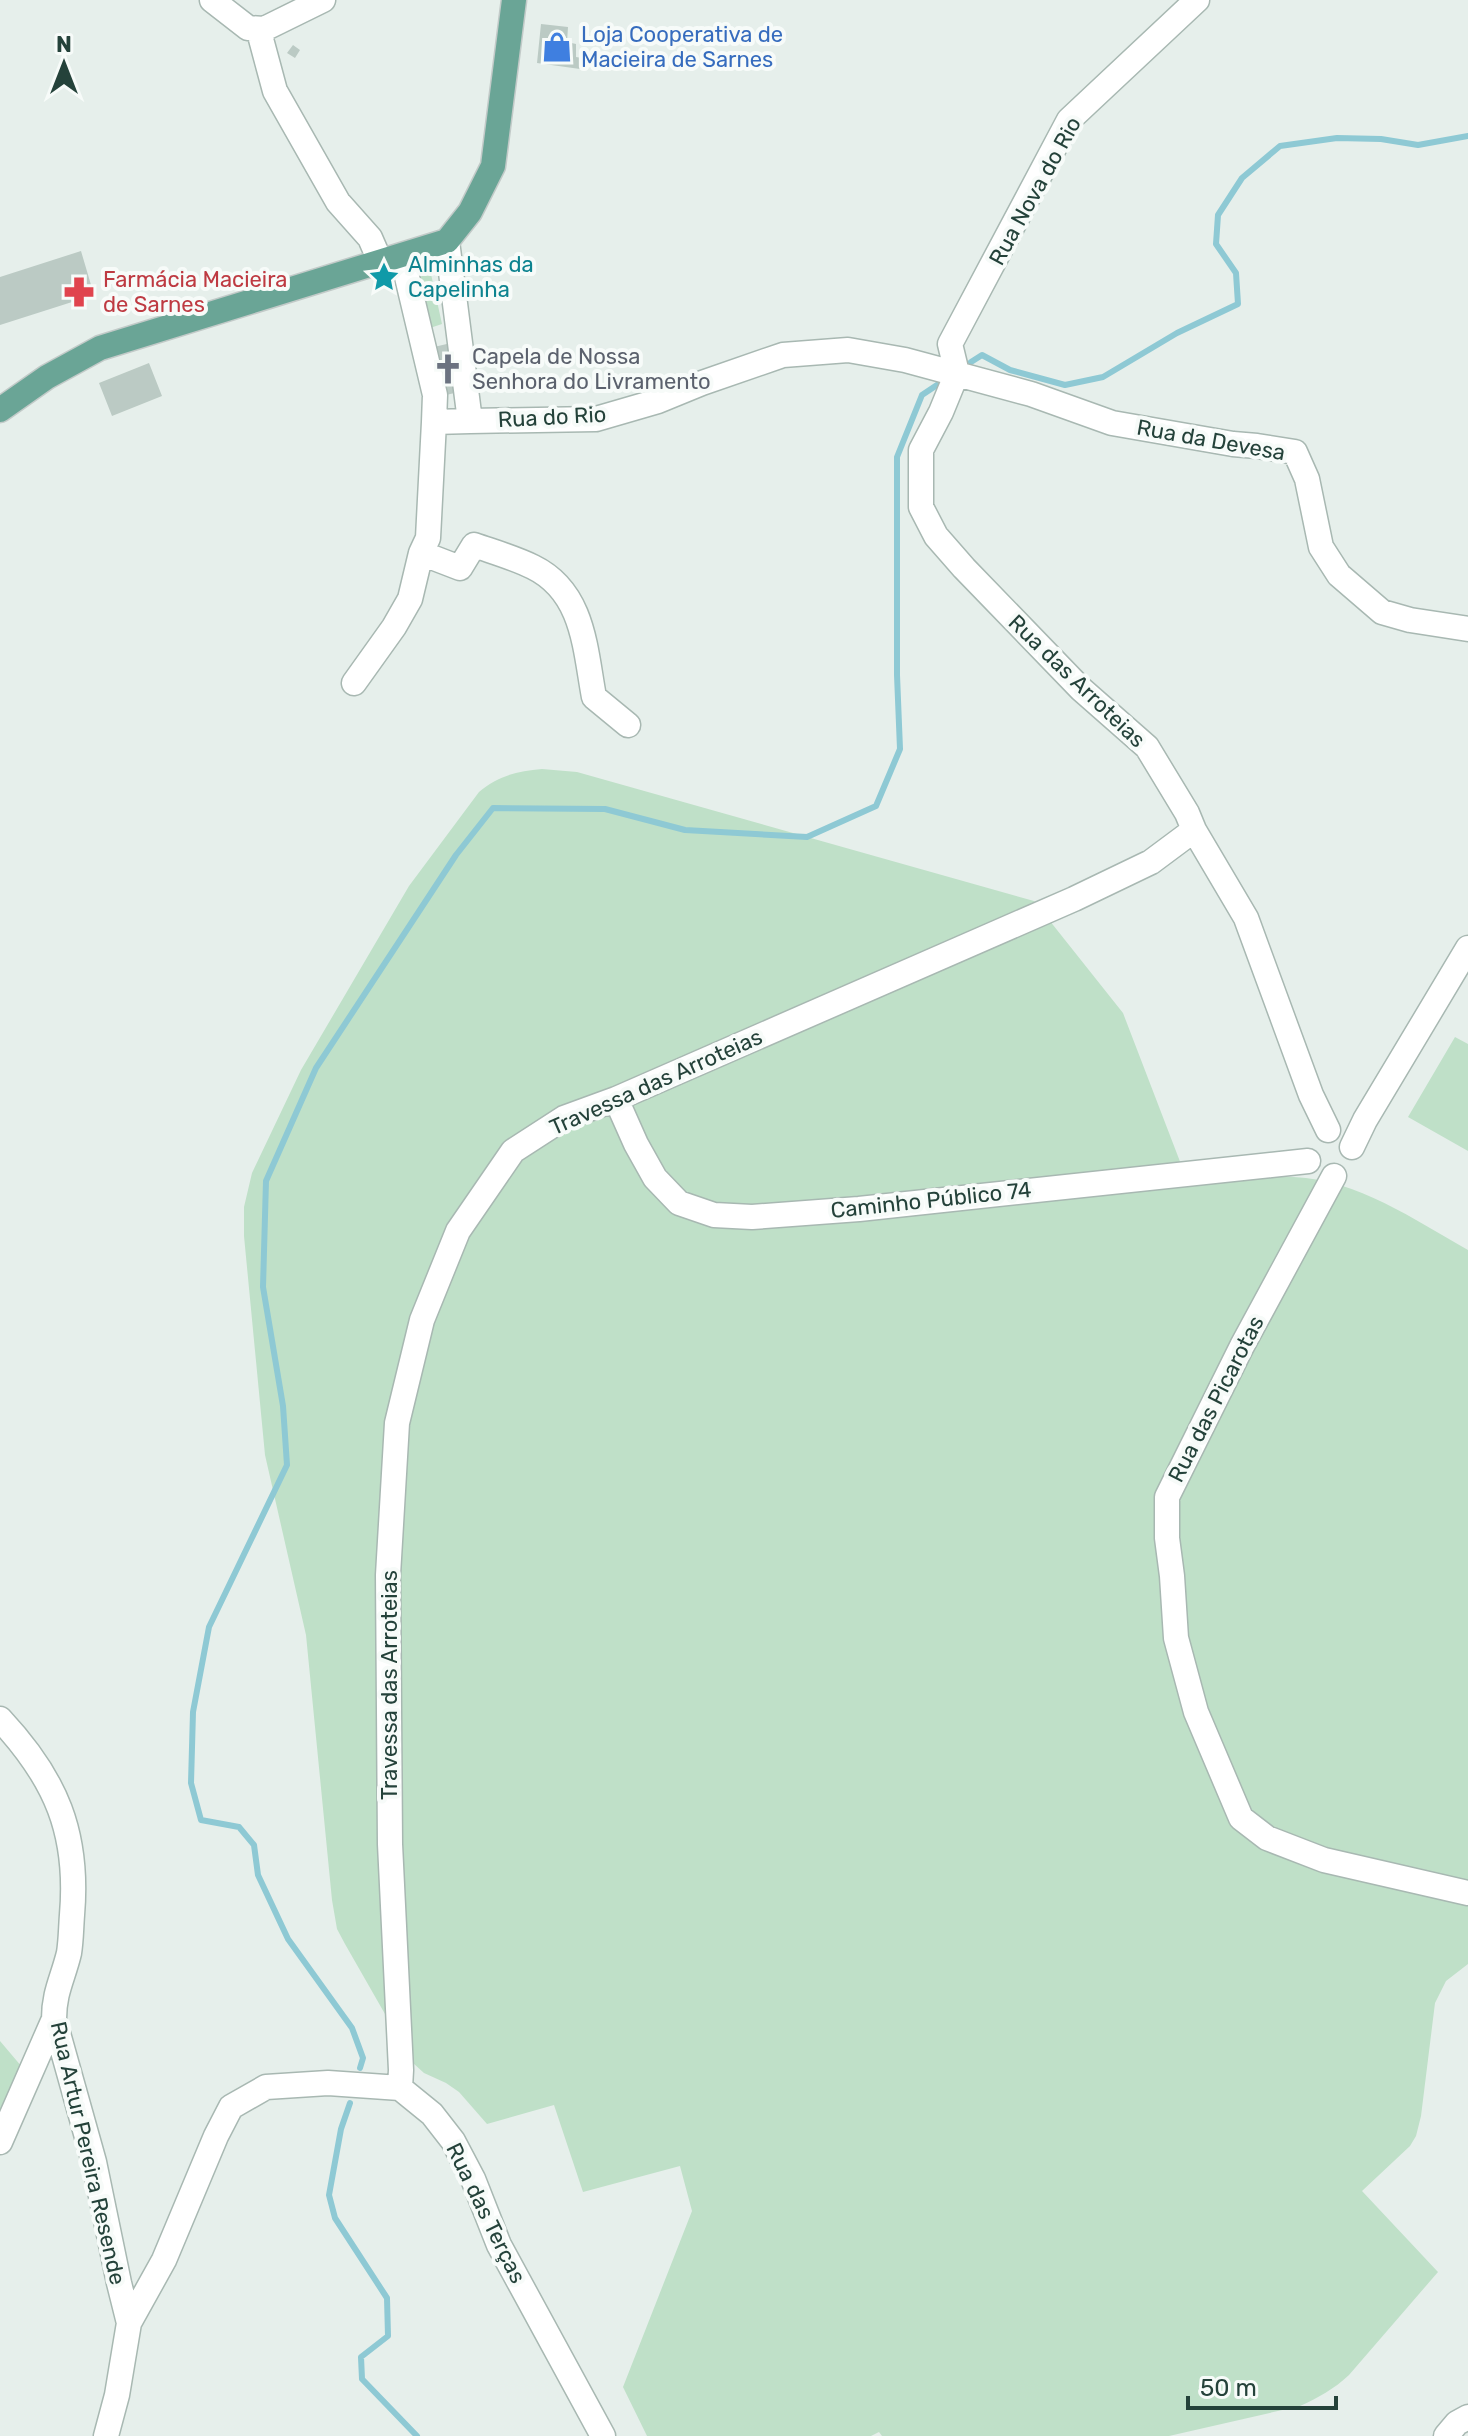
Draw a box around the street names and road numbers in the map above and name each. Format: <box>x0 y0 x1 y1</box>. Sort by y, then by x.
street label: Rua Nova do Rio <box>983 112 1087 270</box>
street label: Rua do Rio <box>497 401 607 433</box>
street label: Rua da Devesa <box>1135 414 1287 466</box>
street label: Rua das Arroteias <box>1003 609 1151 753</box>
street label: Travessa das Arroteias <box>546 1023 766 1141</box>
street label: Caminho Público 74 <box>829 1176 1033 1224</box>
street label: Rua das Picarotas <box>1162 1311 1270 1487</box>
street label: Travessa das Arroteias <box>376 1570 403 1800</box>
street label: Rua Artur Pereira Resende <box>45 2019 131 2287</box>
street label: Rua das Terças <box>440 2138 532 2288</box>

